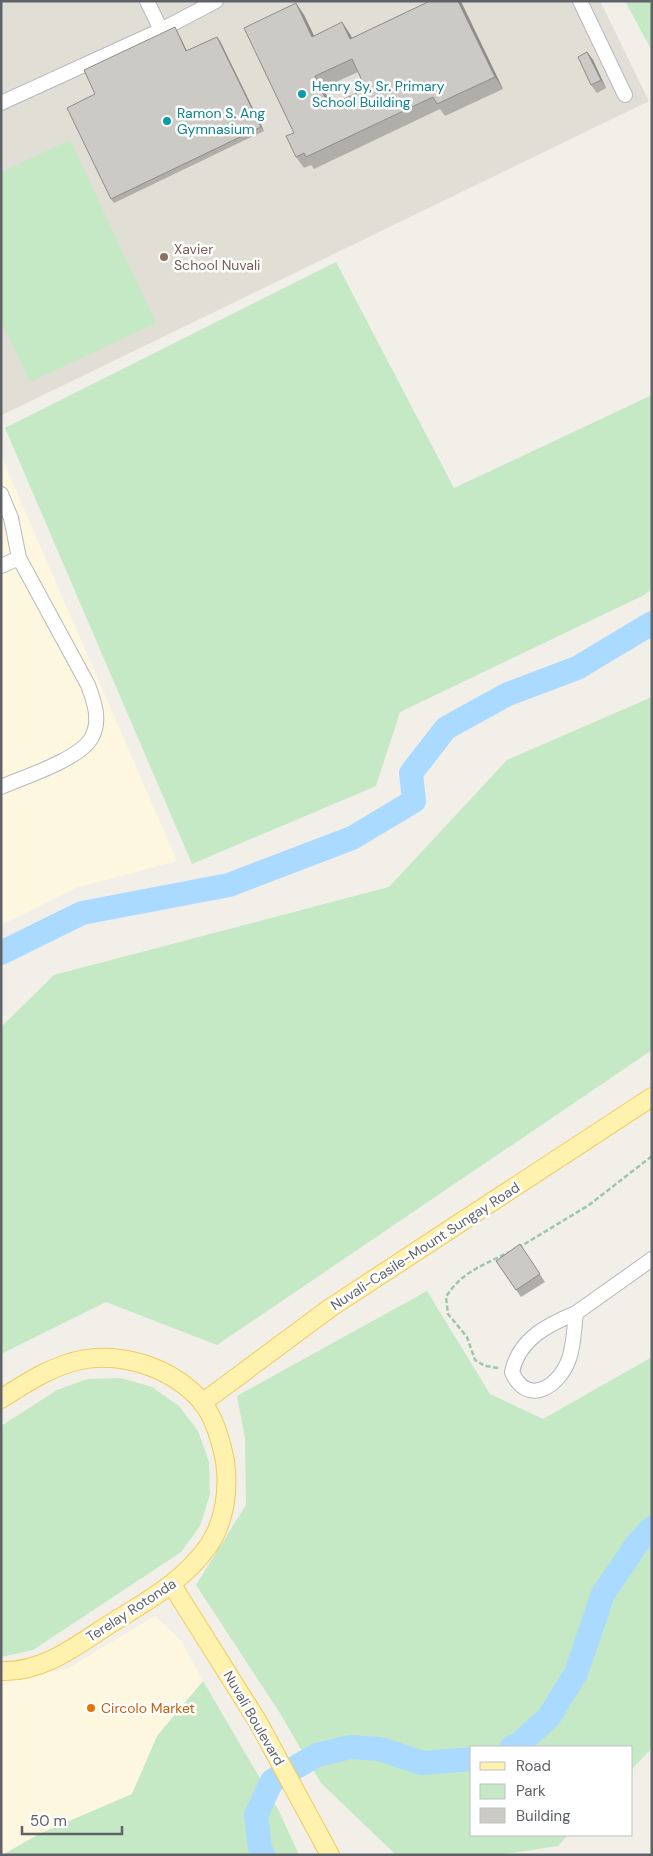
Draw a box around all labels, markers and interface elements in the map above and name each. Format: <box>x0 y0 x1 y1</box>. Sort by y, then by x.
place label: Henry Sy, Sr. Primary School Building <box>312 77 445 111</box>
marker: Henry Sy, Sr. Primary School Building <box>296 88 308 100</box>
place label: Ramon S. Ang Gymnasium <box>177 104 265 138</box>
marker: Ramon S. Ang Gymnasium <box>161 115 173 127</box>
place label: Xavier School Nuvali <box>174 240 260 274</box>
marker: Xavier School Nuvali <box>158 251 170 263</box>
street label: Nuvali-Casile-Mount Sungay Road <box>327 1178 523 1314</box>
street label: Terelay Rotonda <box>83 1574 179 1646</box>
street label: Nuvali Boulevard <box>220 1667 288 1769</box>
place label: Circolo Market <box>101 1699 195 1717</box>
marker: Circolo Market <box>85 1702 97 1714</box>
legend <box>470 1746 633 1836</box>
text: Road <box>516 1756 551 1776</box>
text: Park <box>516 1781 546 1801</box>
scale bar <box>22 1804 122 1836</box>
text: Building <box>516 1806 571 1826</box>
text: 50 m <box>30 1811 67 1831</box>

